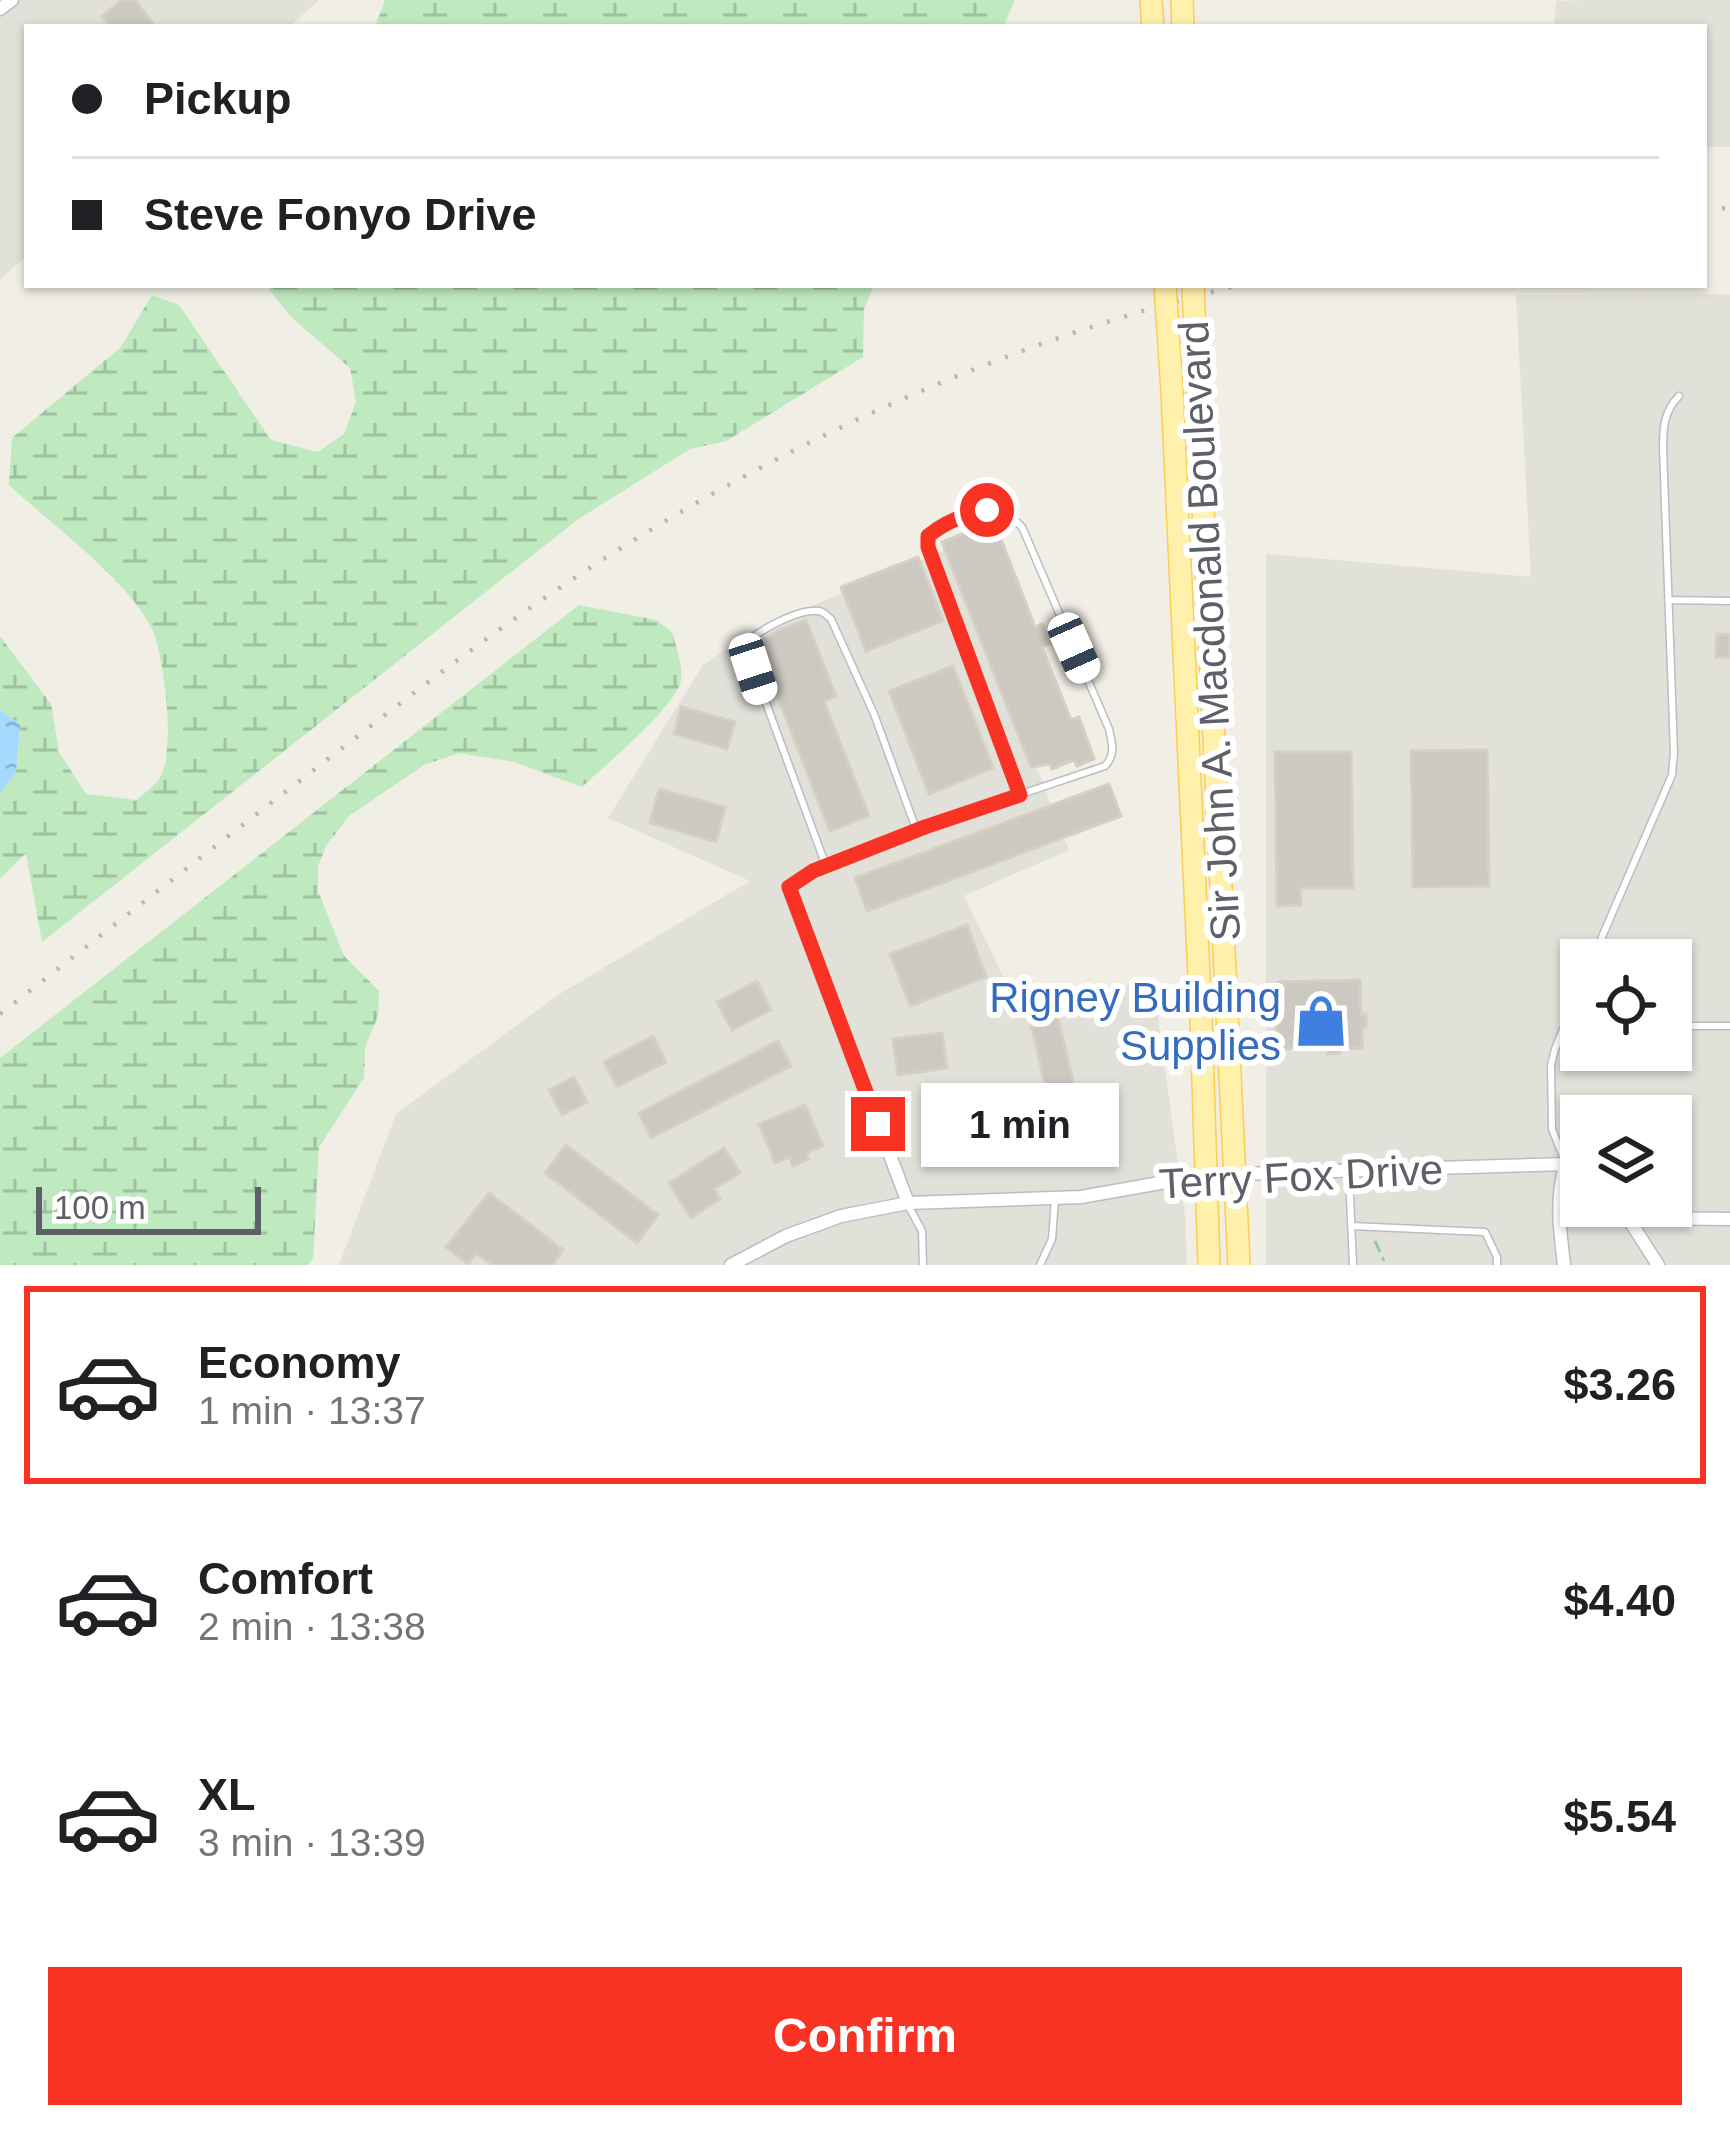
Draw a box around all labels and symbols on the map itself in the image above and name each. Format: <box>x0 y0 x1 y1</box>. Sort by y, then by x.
street label: Sir John A. Macdonald Boulevard <box>1170 320 1249 942</box>
route start <box>960 483 1014 537</box>
car <box>1043 608 1105 688</box>
car <box>725 629 781 709</box>
place label: Rigney Building Supplies <box>989 974 1281 1069</box>
shop icon: Rigney Building Supplies <box>1292 992 1350 1050</box>
callout: 1 min <box>920 1082 1118 1166</box>
route end <box>851 1097 905 1151</box>
street label: Terry Fox Drive <box>1158 1146 1444 1207</box>
scale bar <box>36 1181 261 1234</box>

